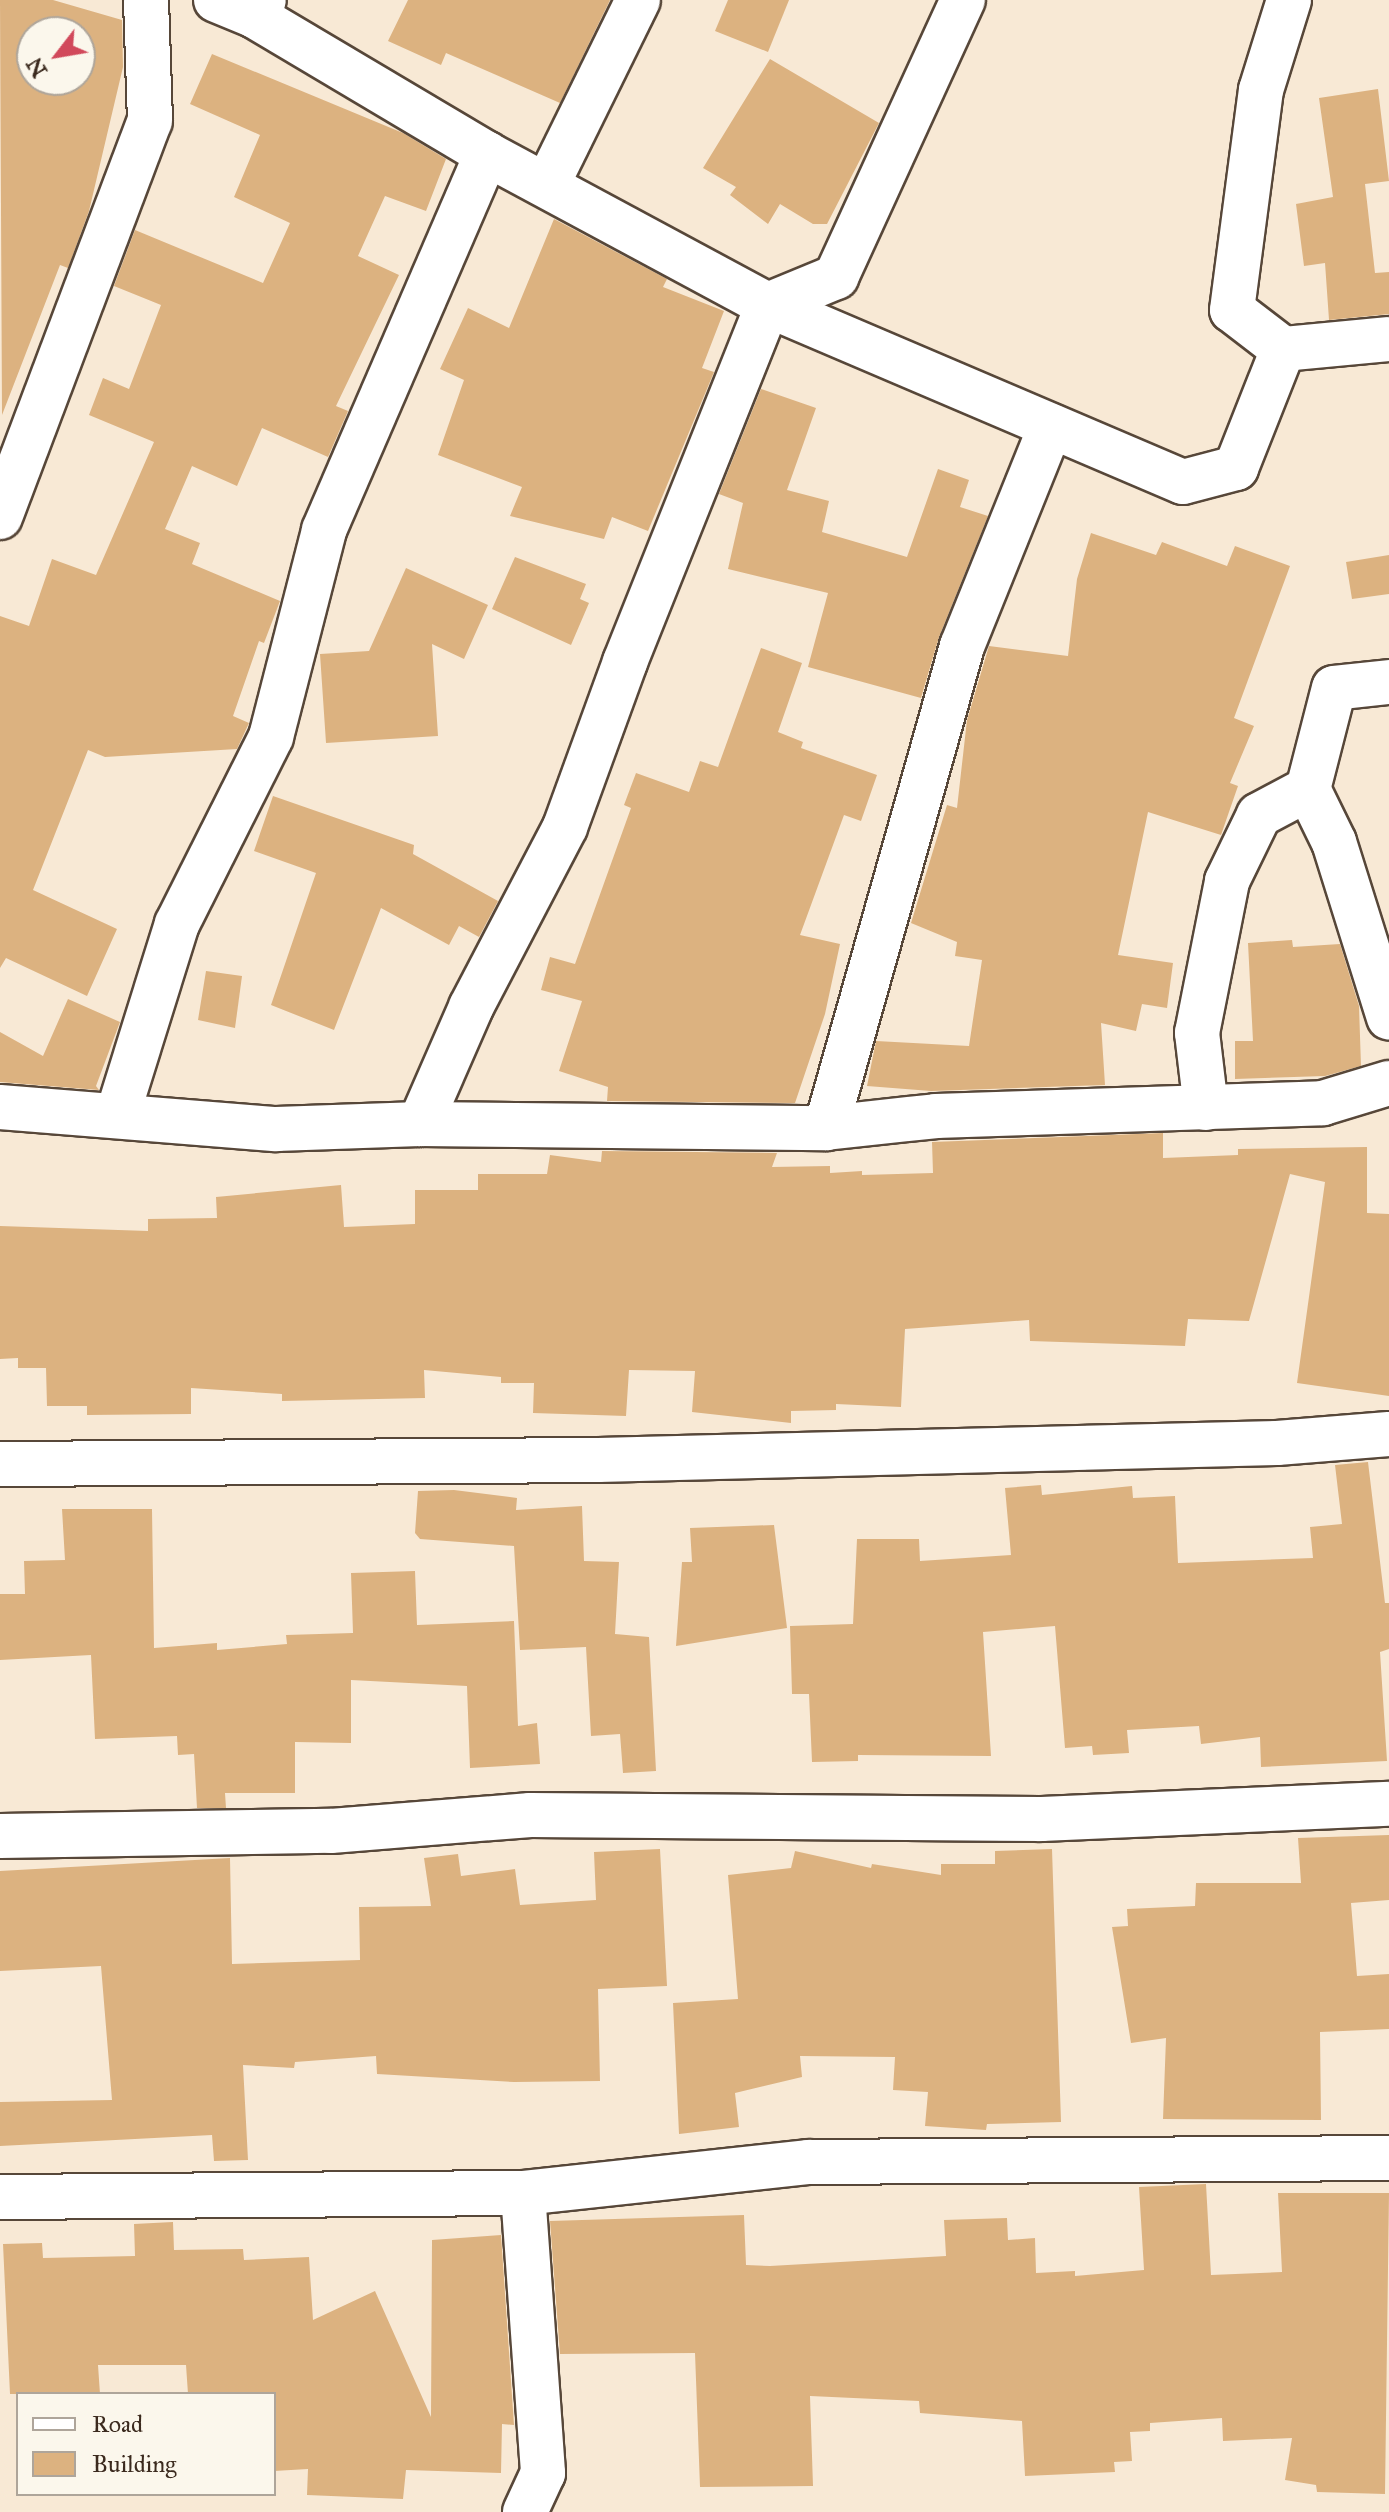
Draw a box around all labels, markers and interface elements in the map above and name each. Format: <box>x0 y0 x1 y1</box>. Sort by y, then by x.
north arrow <box>16 16 96 96</box>
text: N <box>20 53 53 83</box>
legend <box>16 2392 276 2496</box>
text: Road <box>92 2409 143 2439</box>
text: Building <box>92 2449 177 2479</box>

